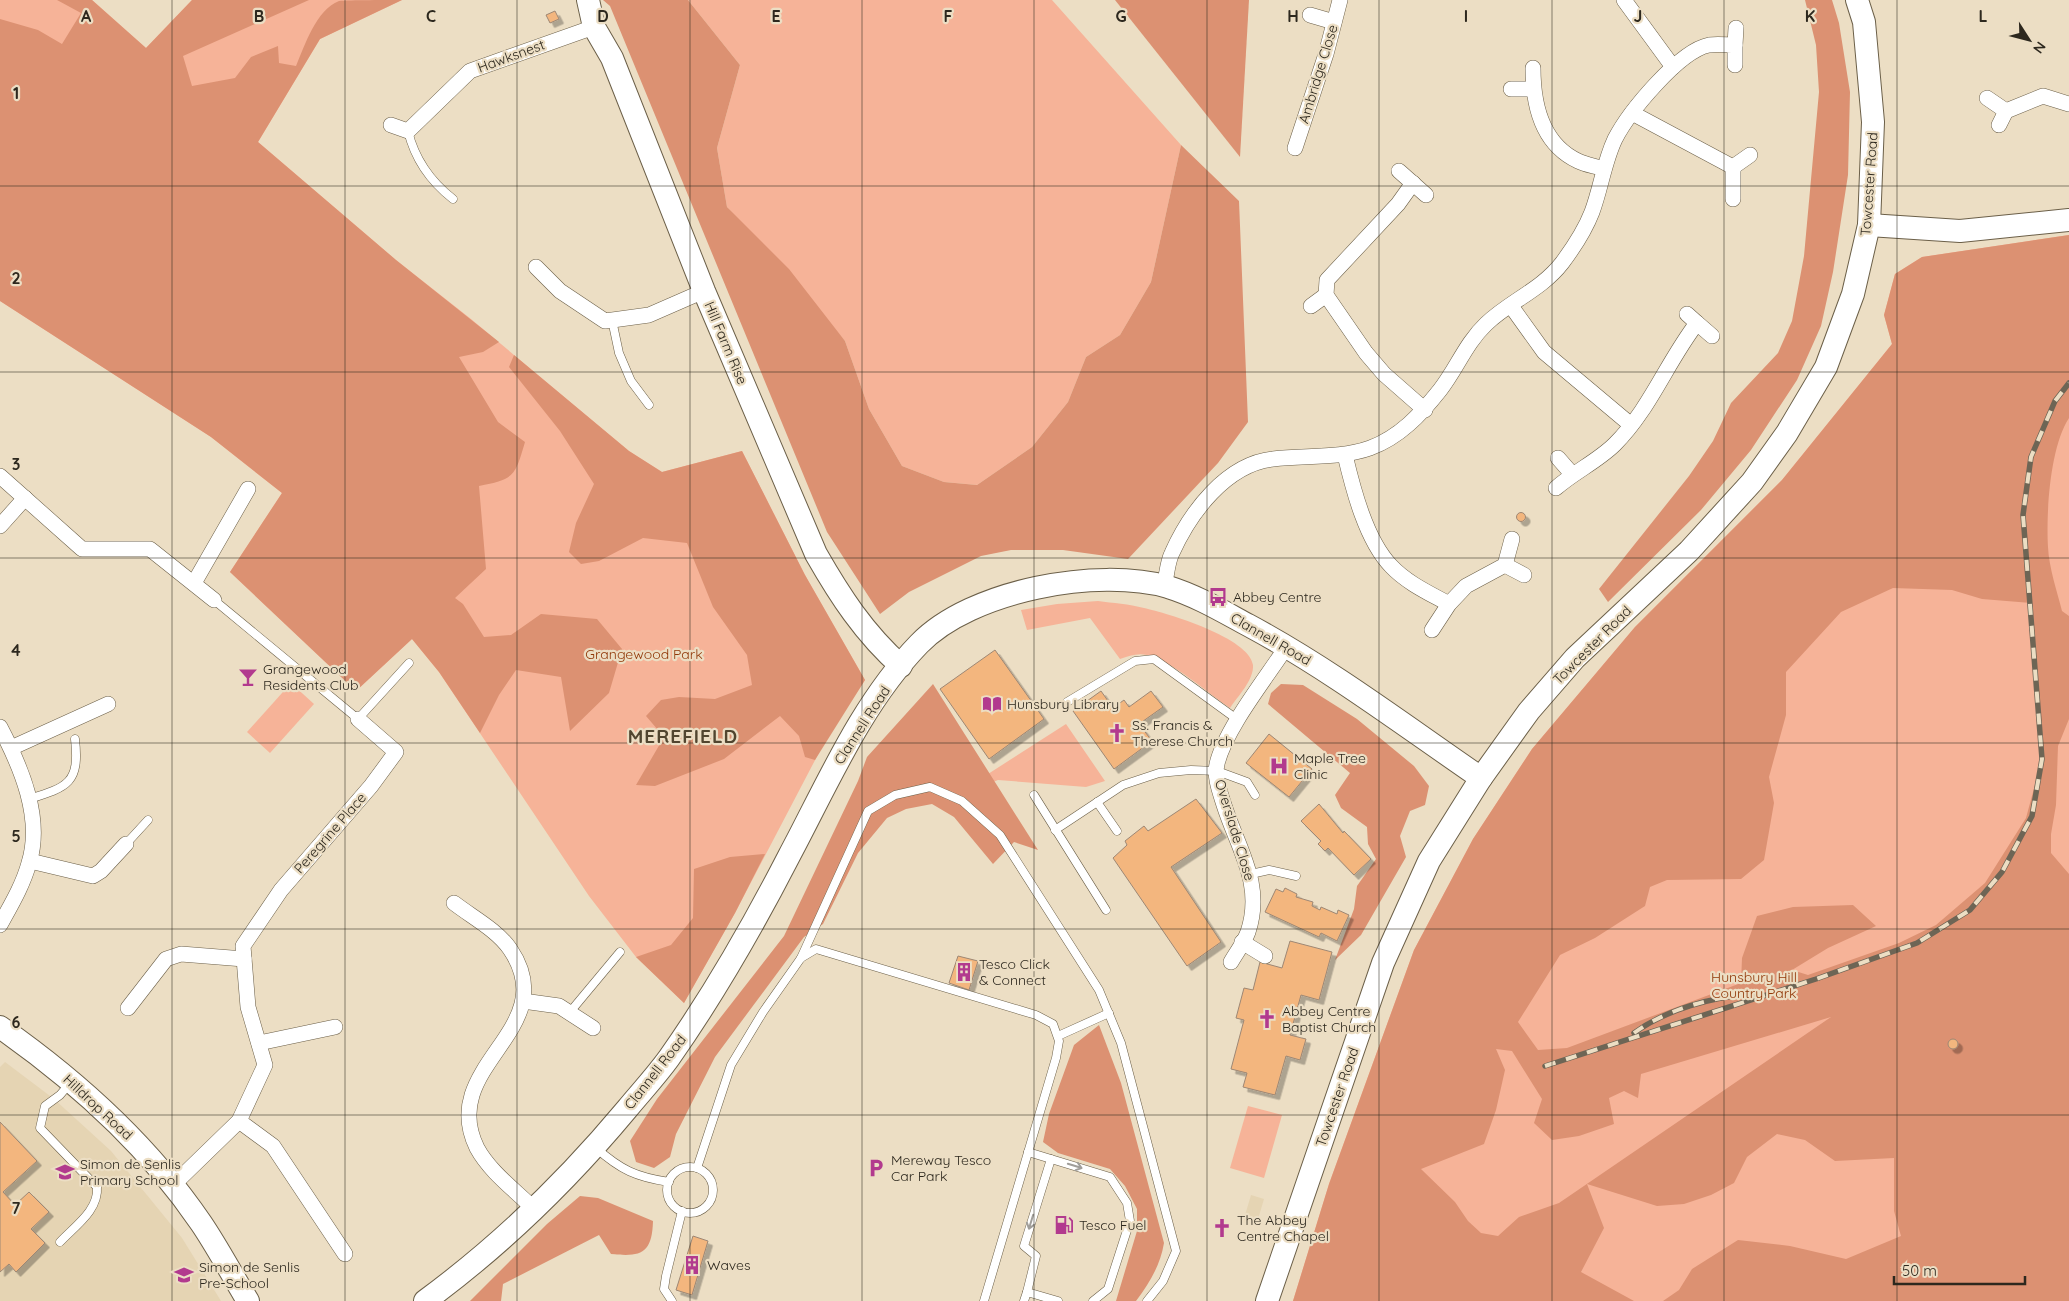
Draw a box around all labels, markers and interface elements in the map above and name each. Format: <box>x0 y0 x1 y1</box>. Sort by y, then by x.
text: A <box>81 6 92 26</box>
text: B <box>254 6 264 26</box>
text: C <box>426 6 436 26</box>
text: D <box>597 6 609 26</box>
text: E <box>771 6 781 26</box>
text: F <box>944 6 953 26</box>
text: G <box>1115 6 1127 26</box>
text: H <box>1287 6 1299 26</box>
text: I <box>1464 6 1468 26</box>
text: J <box>1634 6 1642 26</box>
text: K <box>1805 6 1815 26</box>
text: L <box>1979 6 1988 26</box>
north arrow <box>2004 15 2054 65</box>
street label: Ambridge Close <box>1294 22 1342 126</box>
street label: Hawksnest <box>475 35 547 76</box>
text: N <box>2029 38 2050 57</box>
text: 1 <box>13 83 19 103</box>
street label: Towcester Road <box>1856 131 1882 237</box>
text: 2 <box>11 268 21 288</box>
street label: Hill Farm Rise <box>700 299 752 387</box>
text: 3 <box>12 454 20 474</box>
bus stop icon: Abbey Centre <box>1207 586 1229 608</box>
place label: Abbey Centre <box>1233 588 1322 606</box>
street label: Towcester Road <box>1549 602 1635 688</box>
street label: Clannell Road <box>1228 609 1314 669</box>
text: 4 <box>11 640 21 660</box>
park label: Grangewood Park <box>585 645 703 663</box>
place label: Grangewood Residents Club <box>263 660 358 694</box>
bar icon: Grangewood Residents Club <box>237 666 259 688</box>
street label: Clannell Road <box>830 682 894 768</box>
library icon: Hunsbury Library <box>981 693 1003 715</box>
place label: Hunsbury Library <box>1007 695 1119 713</box>
place label: Ss. Francis & Therese Church <box>1132 716 1233 750</box>
church icon: Ss. Francis & Therese Church <box>1106 722 1128 744</box>
district label: MEREFIELD <box>628 724 738 748</box>
place label: Maple Tree Clinic <box>1294 749 1366 783</box>
hospital icon: Maple Tree Clinic <box>1268 755 1290 777</box>
street label: Overslade Close <box>1211 777 1259 883</box>
street label: Peregrine Place <box>290 789 370 877</box>
text: 5 <box>11 826 21 846</box>
place label: Tesco Click & Connect <box>979 955 1050 989</box>
building icon: Tesco Click & Connect <box>953 961 975 983</box>
park label: Hunsbury Hill Country Park <box>1711 968 1797 1002</box>
place label: Abbey Centre Baptist Church <box>1282 1002 1376 1036</box>
church icon: Abbey Centre Baptist Church <box>1256 1008 1278 1030</box>
text: 6 <box>12 1012 21 1032</box>
street label: Clannell Road <box>620 1031 690 1113</box>
street label: Towcester Road <box>1312 1045 1362 1149</box>
street label: Hilldrop Road <box>60 1070 136 1144</box>
place label: Mereway Tesco Car Park <box>891 1151 991 1185</box>
place label: Simon de Senlis Primary School <box>80 1155 181 1189</box>
parking icon: Mereway Tesco Car Park <box>865 1157 887 1179</box>
school or university icon: Simon de Senlis Primary School <box>54 1161 76 1183</box>
one-way arrow <box>1066 1162 1082 1171</box>
text: 7 <box>12 1198 21 1218</box>
place label: The Abbey Centre Chapel <box>1237 1211 1329 1245</box>
one-way arrow <box>1026 1214 1036 1230</box>
fuel station icon: Tesco Fuel <box>1053 1214 1075 1236</box>
place label: Tesco Fuel <box>1079 1216 1147 1234</box>
church icon: The Abbey Centre Chapel <box>1211 1217 1233 1239</box>
building icon: Waves <box>681 1254 703 1276</box>
scale bar <box>1894 1254 2025 1286</box>
place label: Waves <box>707 1256 751 1274</box>
place label: Simon de Senlis Pre-School <box>199 1258 300 1292</box>
text: 50 m <box>1902 1261 1937 1280</box>
school or university icon: Simon de Senlis Pre-School <box>173 1264 195 1286</box>

